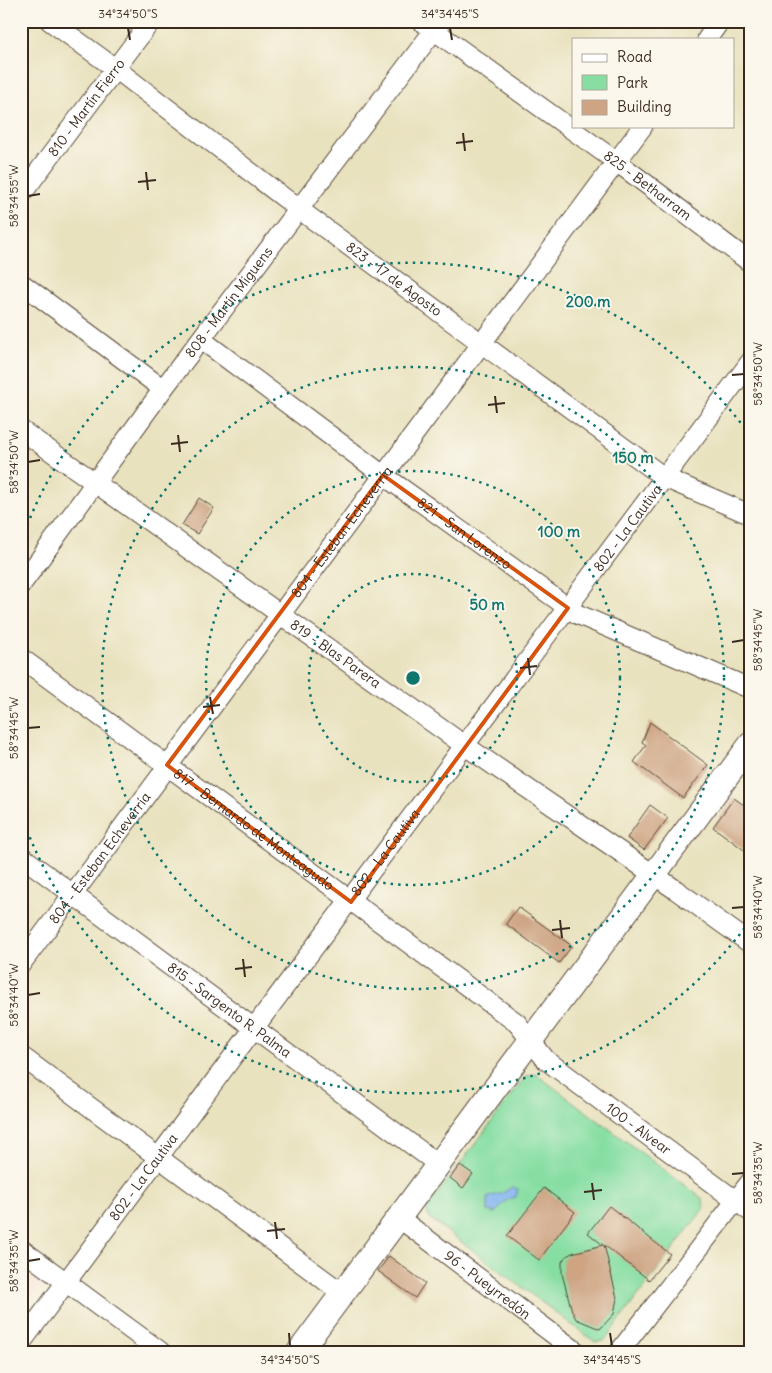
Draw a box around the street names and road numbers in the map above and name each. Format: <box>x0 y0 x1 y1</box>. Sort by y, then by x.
street label: 810 - Martín Fierro <box>44 55 129 160</box>
street label: 825 - Betharram <box>600 146 695 224</box>
street label: 823 - 17 de Agosto <box>342 238 446 320</box>
street label: 808 - Martín Miguens <box>181 243 276 361</box>
street label: 804 - Esteban Echeverría <box>287 463 396 601</box>
street label: 802 - La Cautiva <box>589 481 666 575</box>
street label: 821 - San Lorenzo <box>414 493 515 573</box>
street label: 819 - Blas Parera <box>287 615 384 692</box>
street label: 817 - Bernardo de Monteagudo <box>170 764 338 894</box>
street label: 804 - Esteban Echeverría <box>45 789 154 927</box>
street label: 802 - La Cautiva <box>347 805 424 900</box>
street label: 815 - Sargento R. Palma <box>164 958 295 1062</box>
street label: 100 - Alvear <box>602 1098 675 1159</box>
street label: 802 - La Cautiva <box>105 1130 182 1224</box>
street label: 96 - Pueyrredón <box>441 1246 534 1323</box>

